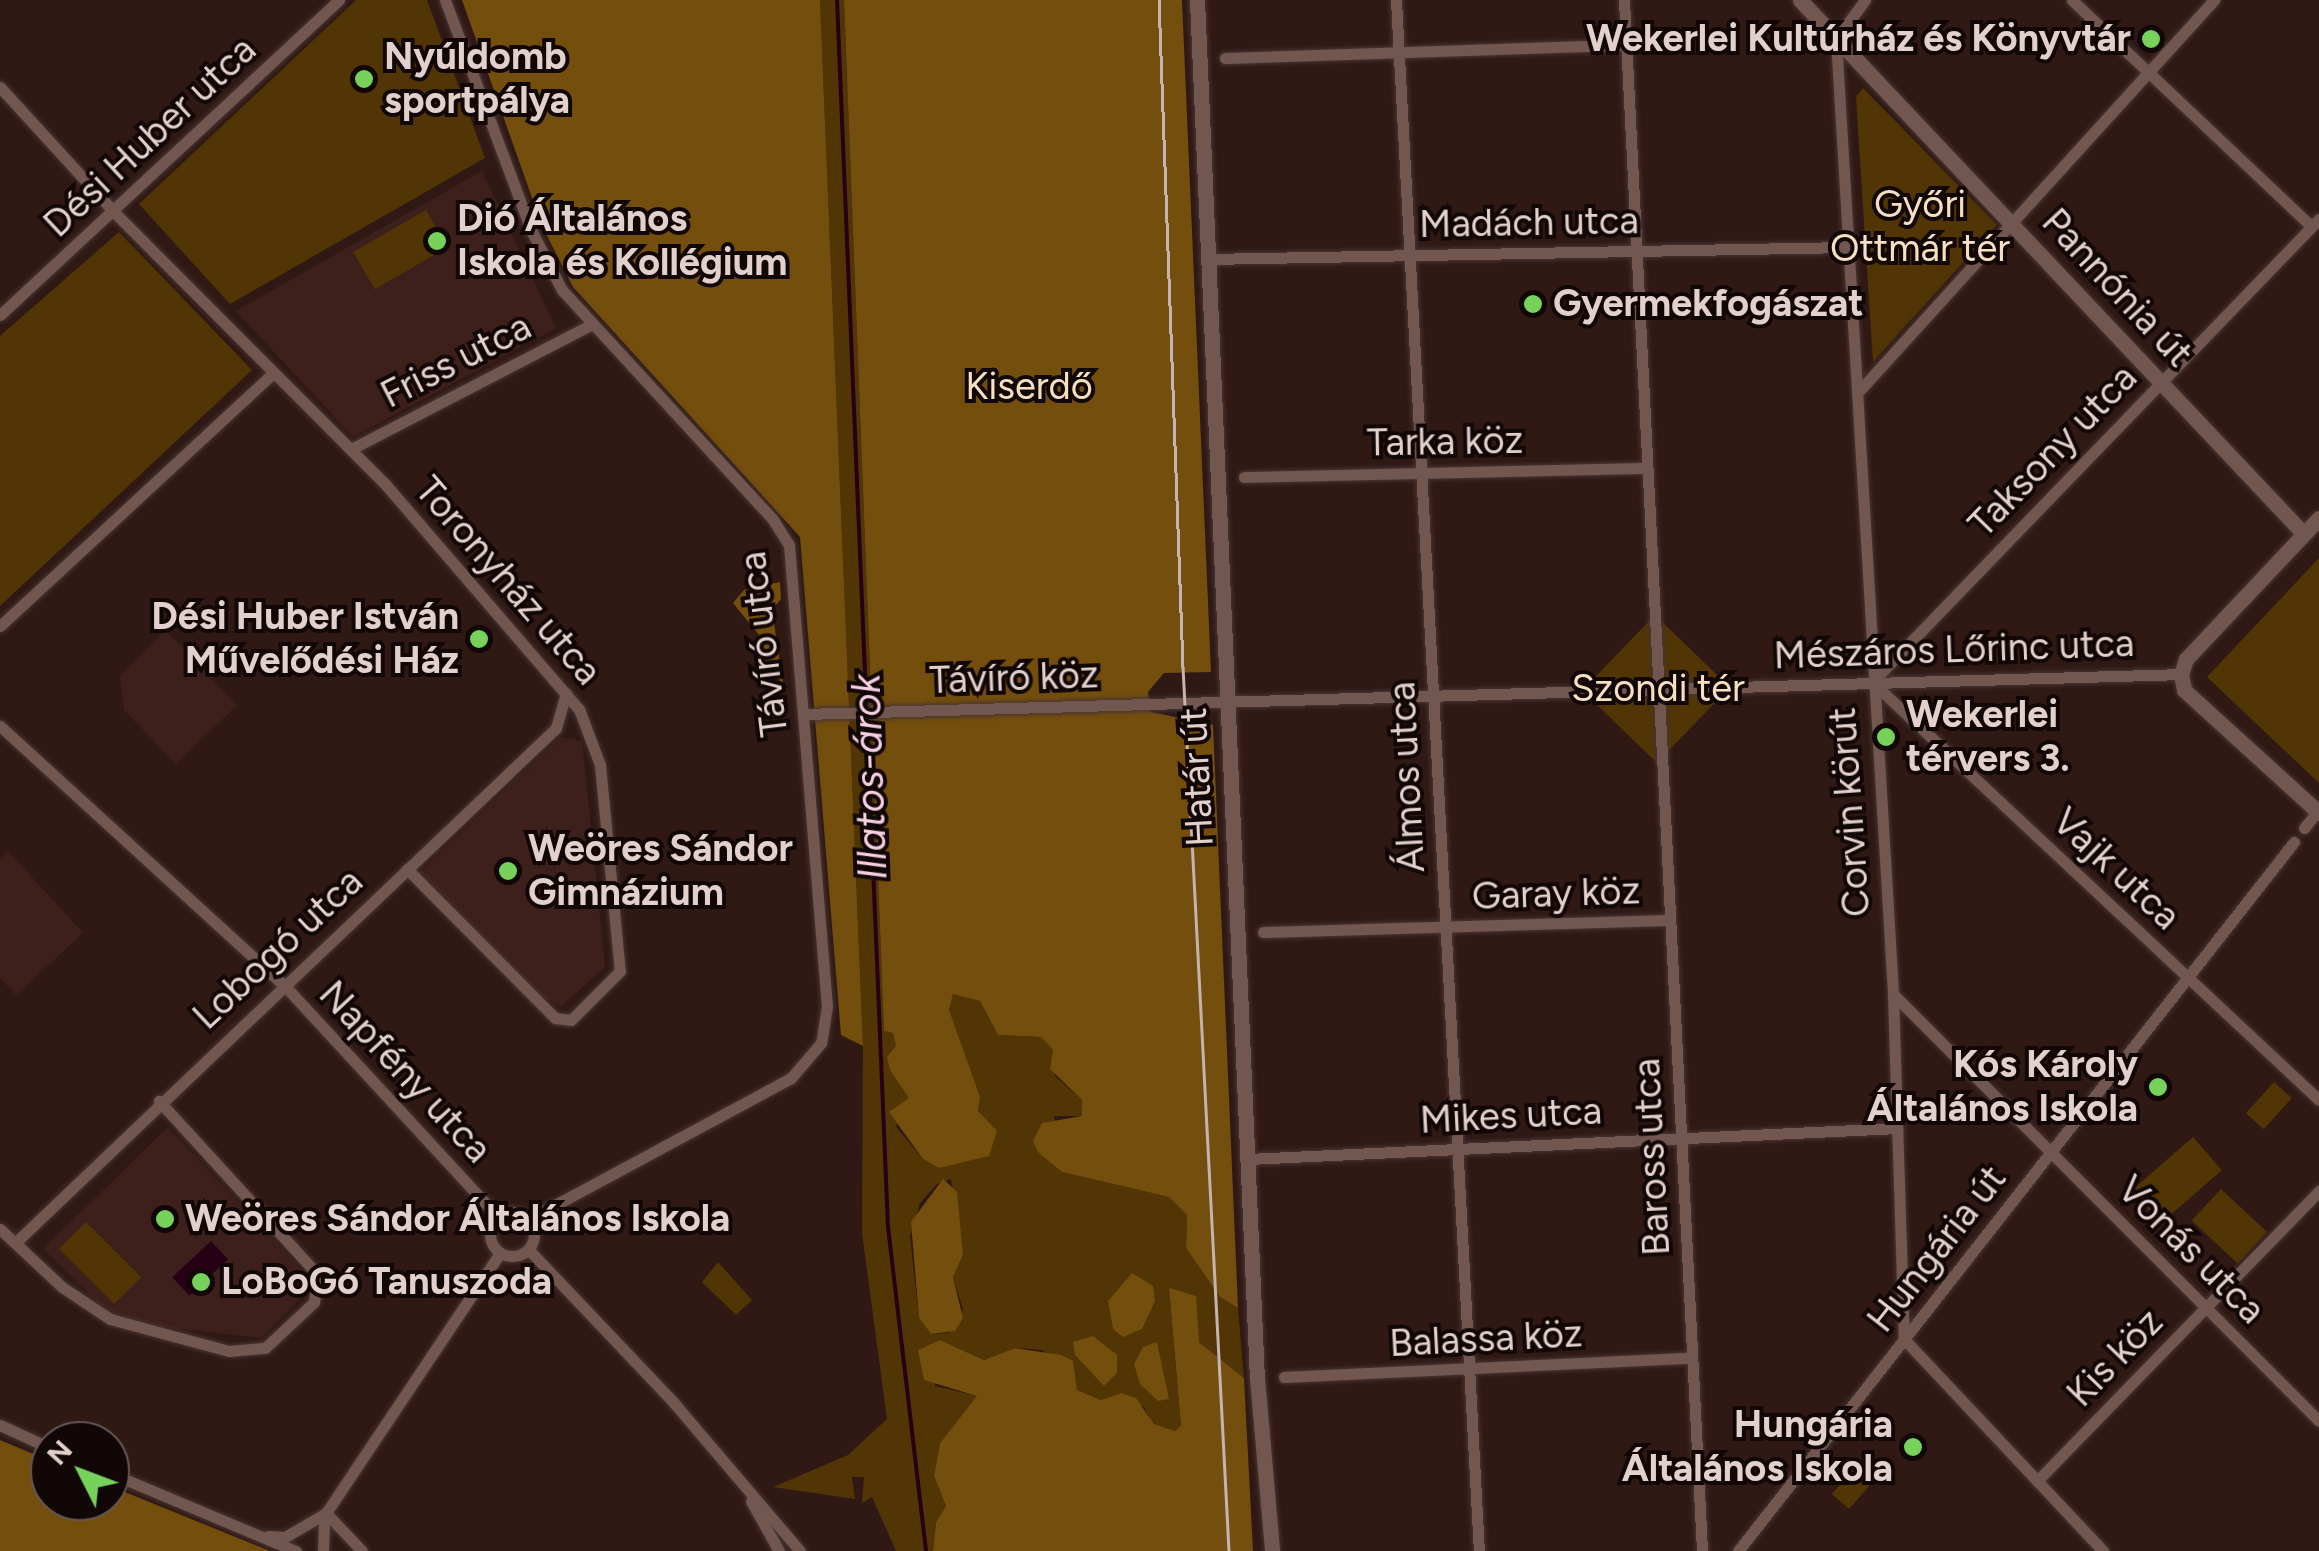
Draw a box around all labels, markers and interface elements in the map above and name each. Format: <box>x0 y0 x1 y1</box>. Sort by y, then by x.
place label: Wekerlei Kultúrház és Könyvtár <box>1586 16 2131 62</box>
street label: Dési Huber utca <box>35 27 265 247</box>
marker: Wekerlei Kultúrház és Könyvtár <box>2140 28 2162 50</box>
place label: Nyúldomb sportpálya <box>384 34 570 123</box>
marker: Nyúldomb sportpálya <box>353 68 375 90</box>
park label: Győri Ottmár tér <box>1830 182 2010 272</box>
place label: Dió Általános Iskola és Kollégium <box>457 196 787 286</box>
street label: Madách utca <box>1419 198 1639 248</box>
street label: Pannónia út <box>2032 199 2202 377</box>
marker: Dió Általános Iskola és Kollégium <box>426 230 448 252</box>
place label: Gyermekfogászat <box>1553 281 1863 327</box>
marker: Gyermekfogászat <box>1522 293 1544 315</box>
street label: Friss utca <box>373 304 539 418</box>
street label: Taksony utca <box>1960 355 2146 547</box>
park label: Kiserdő <box>965 364 1093 410</box>
street label: Tarka köz <box>1366 418 1524 466</box>
street label: Toronyház utca <box>405 468 611 694</box>
street label: Távíró utca <box>730 549 798 739</box>
place label: Dési Huber István Művelődési Ház <box>151 594 459 684</box>
street label: Mészáros Lőrinc utca <box>1773 621 2135 679</box>
marker: Dési Huber István Művelődési Ház <box>468 628 490 650</box>
street label: Távíró köz <box>929 652 1099 704</box>
park label: Szondi tér <box>1571 666 1745 712</box>
water label: Illatos-árok <box>841 673 897 881</box>
street label: Álmos utca <box>1379 680 1435 874</box>
place label: Wekerlei térvers 3. <box>1906 692 2070 782</box>
street label: Határ út <box>1171 706 1223 848</box>
street label: Corvin körút <box>1820 706 1880 918</box>
marker: Wekerlei térvers 3. <box>1875 726 1897 748</box>
street label: Vajk utca <box>2043 799 2189 939</box>
place label: Weöres Sándor Gimnázium <box>528 826 793 916</box>
street label: Lobogó utca <box>184 859 372 1039</box>
marker: Weöres Sándor Gimnázium <box>497 860 519 882</box>
street label: Garay köz <box>1471 868 1641 920</box>
street label: Napfény utca <box>309 972 501 1172</box>
place label: Kós Károly Általános Iskola <box>1867 1042 2138 1132</box>
street label: Baross utca <box>1624 1057 1680 1257</box>
marker: Kós Károly Általános Iskola <box>2147 1076 2169 1098</box>
street label: Mikes utca <box>1419 1088 1603 1144</box>
street label: Hungária út <box>1858 1157 2016 1341</box>
street label: Vonás utca <box>2108 1167 2274 1333</box>
place label: Weöres Sándor Általános Iskola <box>185 1196 730 1242</box>
marker: Weöres Sándor Általános Iskola <box>154 1208 176 1230</box>
place label: LoBoGó Tanuszoda <box>221 1259 552 1305</box>
marker: LoBoGó Tanuszoda <box>190 1271 212 1293</box>
street label: Kis köz <box>2058 1300 2172 1416</box>
street label: Balassa köz <box>1388 1311 1584 1367</box>
place label: Hungária Általános Iskola <box>1622 1402 1893 1492</box>
north arrow <box>30 1421 130 1521</box>
text: N <box>39 1433 79 1472</box>
marker: Hungária Általános Iskola <box>1902 1436 1924 1458</box>

